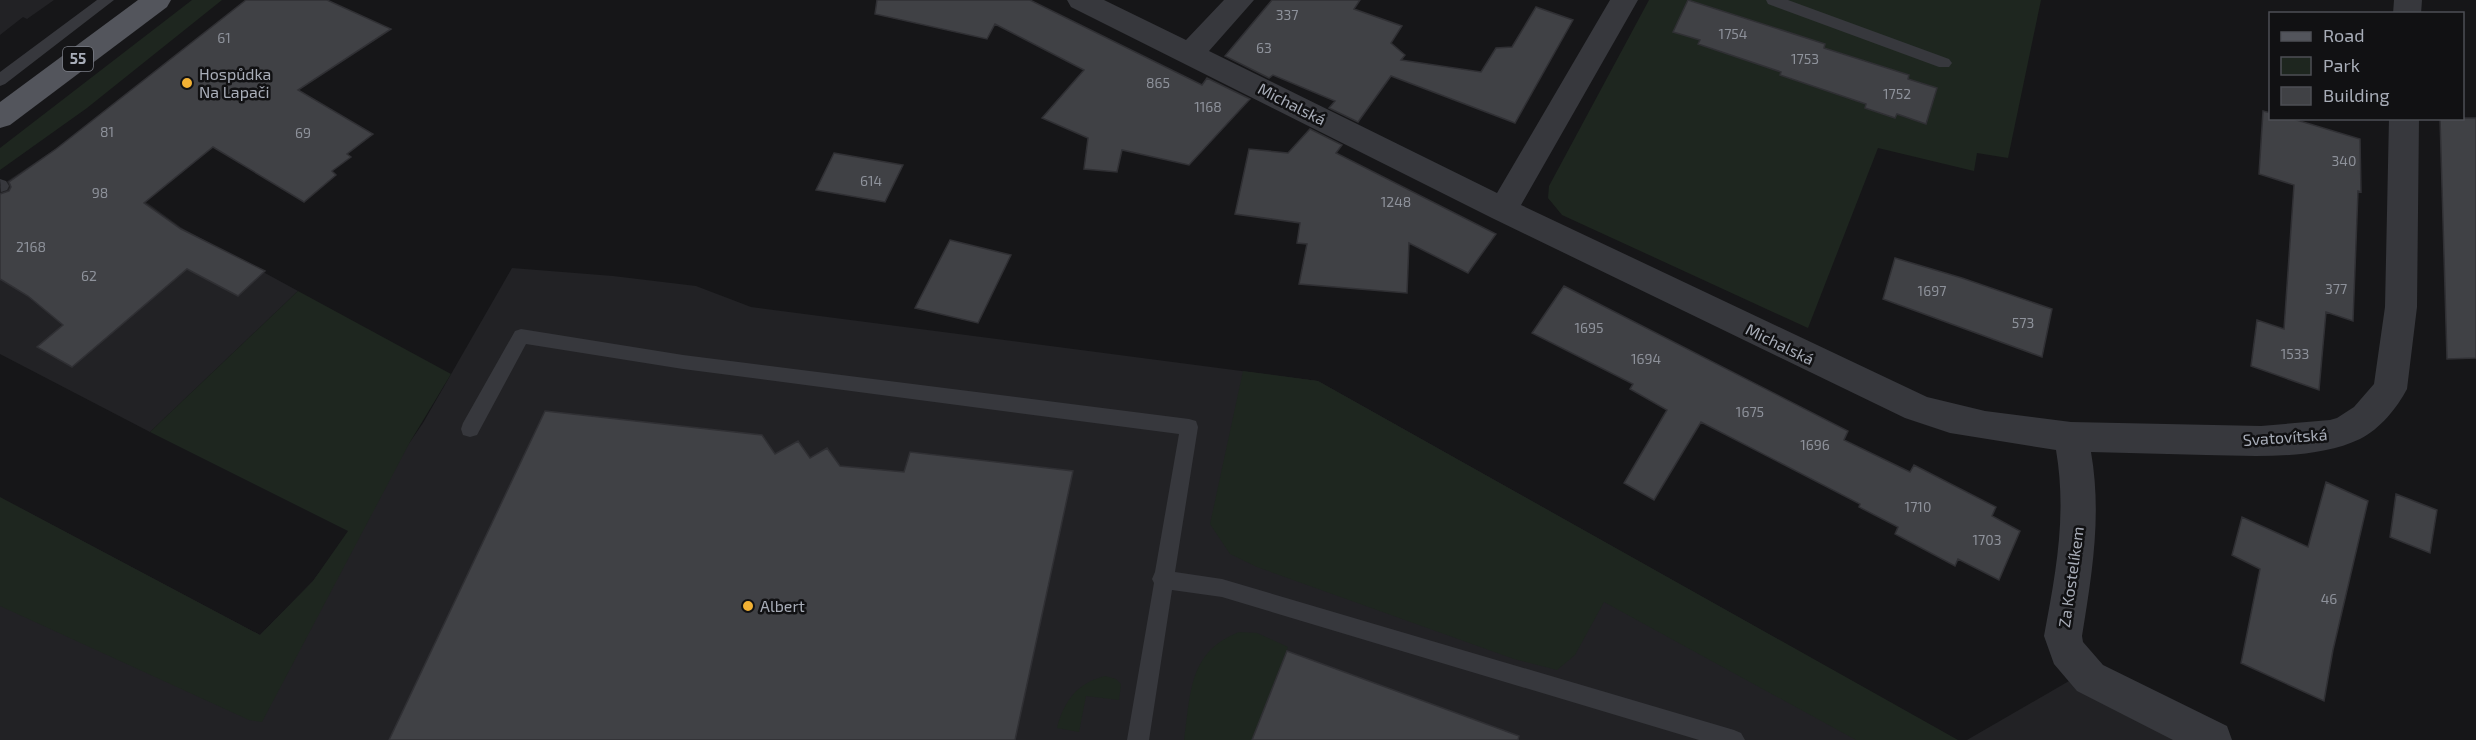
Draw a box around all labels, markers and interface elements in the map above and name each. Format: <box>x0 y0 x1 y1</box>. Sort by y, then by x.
house number: 337 <box>1276 6 1298 23</box>
legend <box>2269 12 2464 120</box>
text: Road <box>2323 24 2364 46</box>
house number: 1754 <box>1719 25 1747 42</box>
house number: 61 <box>217 29 231 46</box>
house number: 63 <box>1256 39 1272 56</box>
road number: 55 <box>63 47 93 71</box>
house number: 1753 <box>1791 50 1819 67</box>
text: Park <box>2323 54 2360 76</box>
place label: Hospůdka Na Lapači <box>199 64 271 101</box>
house number: 865 <box>1146 74 1170 91</box>
marker: Hospůdka Na Lapači <box>180 76 194 90</box>
street label: Michalská <box>1255 78 1329 129</box>
text: Building <box>2323 84 2390 106</box>
house number: 1752 <box>1883 85 1911 102</box>
house number: 1168 <box>1194 98 1222 115</box>
house number: 81 <box>100 123 114 140</box>
house number: 69 <box>295 124 311 141</box>
house number: 340 <box>2332 152 2356 169</box>
house number: 614 <box>860 172 882 189</box>
house number: 98 <box>92 184 108 201</box>
house number: 1248 <box>1381 193 1411 210</box>
house number: 2168 <box>16 238 46 255</box>
house number: 62 <box>81 267 97 284</box>
house number: 377 <box>2325 280 2347 297</box>
house number: 1697 <box>1918 282 1946 299</box>
house number: 573 <box>2012 314 2034 331</box>
house number: 1695 <box>1574 319 1604 336</box>
street label: Michalská <box>1743 319 1818 368</box>
house number: 1533 <box>2281 345 2309 362</box>
house number: 1694 <box>1631 350 1661 367</box>
house number: 1675 <box>1736 403 1764 420</box>
street label: Svatovítská <box>2242 424 2328 449</box>
house number: 1696 <box>1800 436 1830 453</box>
house number: 1710 <box>1905 498 1931 515</box>
street label: Za Kostelíkem <box>2054 525 2087 629</box>
house number: 1703 <box>1973 531 2001 548</box>
house number: 46 <box>2321 590 2337 607</box>
place label: Albert <box>760 596 805 615</box>
marker: Albert <box>741 599 755 613</box>

